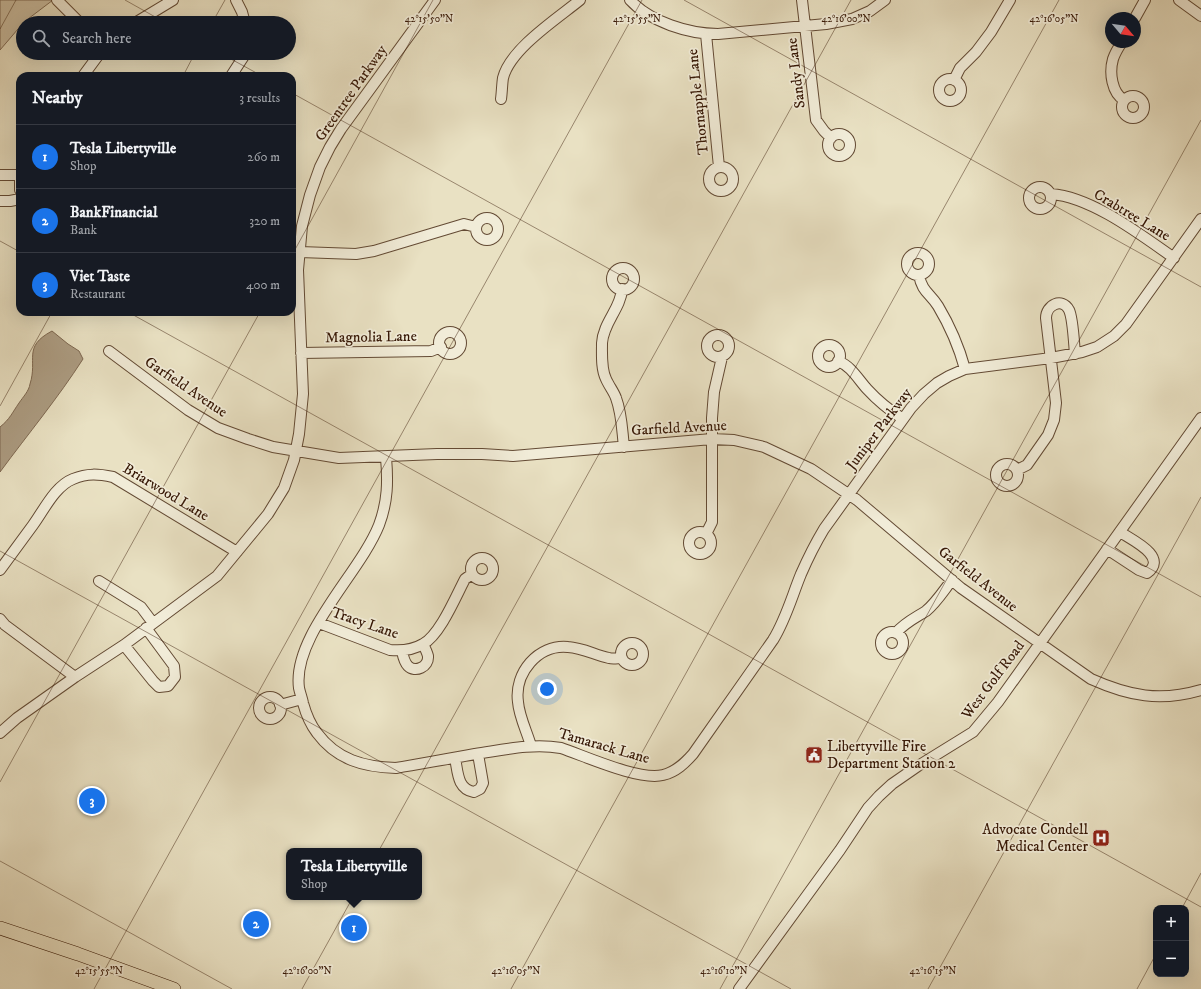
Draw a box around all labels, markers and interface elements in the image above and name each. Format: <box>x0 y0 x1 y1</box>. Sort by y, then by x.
north arrow <box>1105 12 1141 48</box>
text: 42°15'50"N <box>405 13 453 25</box>
text: 42°15'55"N <box>613 13 661 25</box>
text: 42°16'00"N <box>821 13 871 25</box>
text: 42°16'05"N <box>1030 13 1078 25</box>
search box <box>16 16 296 60</box>
icon: search <box>30 27 52 49</box>
text: Search here <box>62 29 131 48</box>
street label: Sandy Lane <box>782 37 810 109</box>
street label: Greentree Parkway <box>311 40 392 145</box>
street label: Thornapple Lane <box>683 48 713 156</box>
text: Nearby <box>32 87 82 109</box>
text: 3 results <box>239 90 280 106</box>
text: Tesla Libertyville <box>70 139 176 158</box>
text: 1 <box>43 149 47 165</box>
text: 260 m <box>247 149 280 165</box>
text: Shop <box>70 158 96 174</box>
street label: Crabtree Lane <box>1090 185 1174 245</box>
text: BankFinancial <box>70 203 157 222</box>
text: 2 <box>42 213 48 229</box>
text: 320 m <box>249 213 280 229</box>
text: Bank <box>70 222 97 238</box>
text: Viet Taste <box>70 267 130 286</box>
text: 3 <box>43 277 47 293</box>
text: 400 m <box>246 277 280 293</box>
text: Restaurant <box>70 286 126 302</box>
street label: Magnolia Lane <box>325 327 417 347</box>
street label: Garfield Avenue <box>141 352 231 422</box>
street label: Juniper Parkway <box>841 383 917 476</box>
street label: Garfield Avenue <box>631 416 727 440</box>
street label: Briarwood Lane <box>120 459 212 525</box>
street label: Garfield Avenue <box>934 542 1022 616</box>
street label: Tracy Lane <box>329 603 401 643</box>
street label: West Golf Road <box>957 637 1029 724</box>
your location <box>537 679 557 699</box>
street label: Tamarack Lane <box>556 724 652 768</box>
place label: Libertyville Fire Department Station 2 <box>827 737 956 773</box>
public building icon: Libertyville Fire Department Station 2 <box>804 745 824 765</box>
pin: 3 <box>79 786 105 816</box>
place label: Advocate Condell Medical Center <box>982 820 1088 856</box>
hospital icon: Advocate Condell Medical Center <box>1091 828 1111 848</box>
popup <box>286 848 422 900</box>
text: Tesla Libertyville <box>301 857 407 876</box>
text: Shop <box>301 876 327 892</box>
map controls <box>1153 905 1189 977</box>
button: + <box>1153 905 1189 941</box>
pin: 2 <box>243 909 269 939</box>
pin: 1 <box>341 913 367 943</box>
button: − <box>1153 941 1189 977</box>
text: 42°15'55"N <box>75 965 123 977</box>
text: 42°16'00"N <box>282 965 332 977</box>
text: 42°16'05"N <box>492 965 540 977</box>
text: 42°16'10"N <box>700 965 748 977</box>
text: 42°16'15"N <box>909 965 957 977</box>

